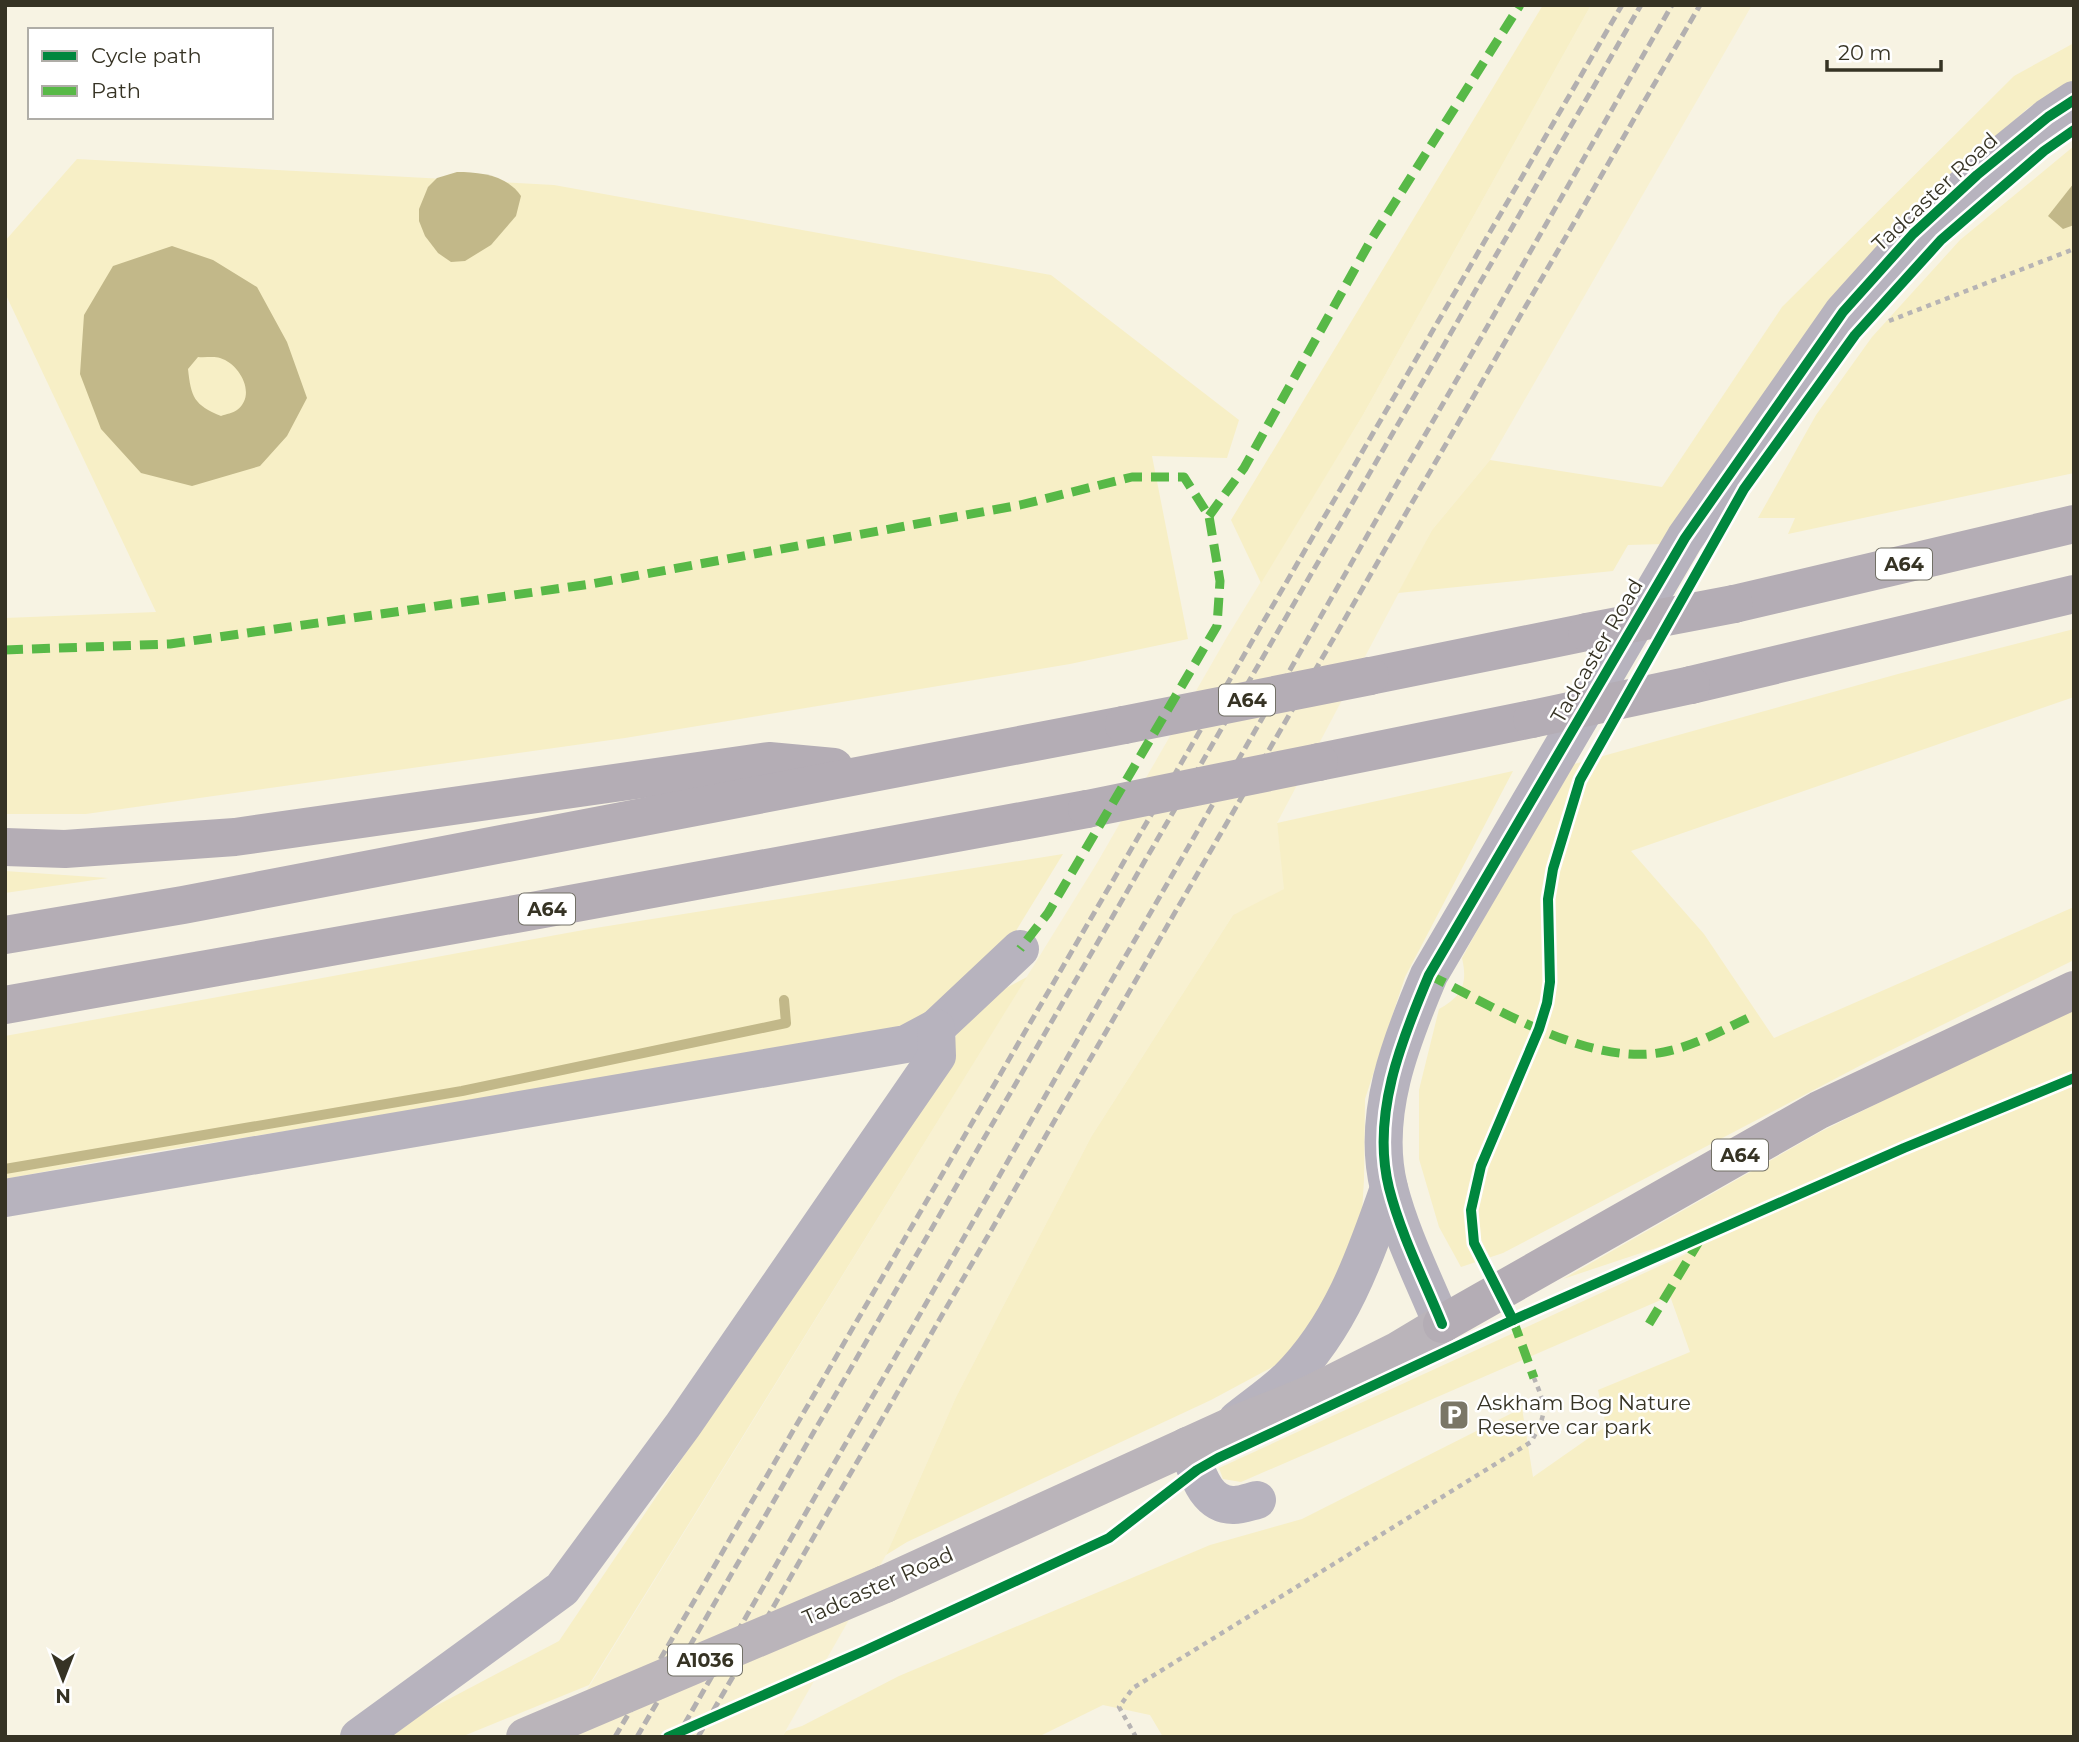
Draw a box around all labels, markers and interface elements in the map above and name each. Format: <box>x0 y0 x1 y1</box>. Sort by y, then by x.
legend <box>28 28 273 119</box>
scale bar <box>1827 28 1941 72</box>
text: 20 m <box>1838 40 1892 65</box>
text: Cycle path <box>91 43 202 68</box>
text: Path <box>91 78 141 103</box>
street label: Tadcaster Road <box>1867 127 2002 256</box>
road number: A64 <box>1876 548 1932 580</box>
street label: Tadcaster Road <box>1545 574 1648 727</box>
road number: A64 <box>1219 684 1275 716</box>
road number: A64 <box>519 894 575 925</box>
road number: A64 <box>1712 1140 1768 1170</box>
place label: Askham Bog Nature Reserve car park <box>1477 1390 1691 1439</box>
parking icon: Askham Bog Nature Reserve car park <box>1437 1398 1471 1432</box>
street label: Tadcaster Road <box>799 1541 957 1630</box>
north arrow <box>28 1644 98 1714</box>
road number: A1036 <box>668 1644 742 1676</box>
text: N <box>55 1684 71 1707</box>

